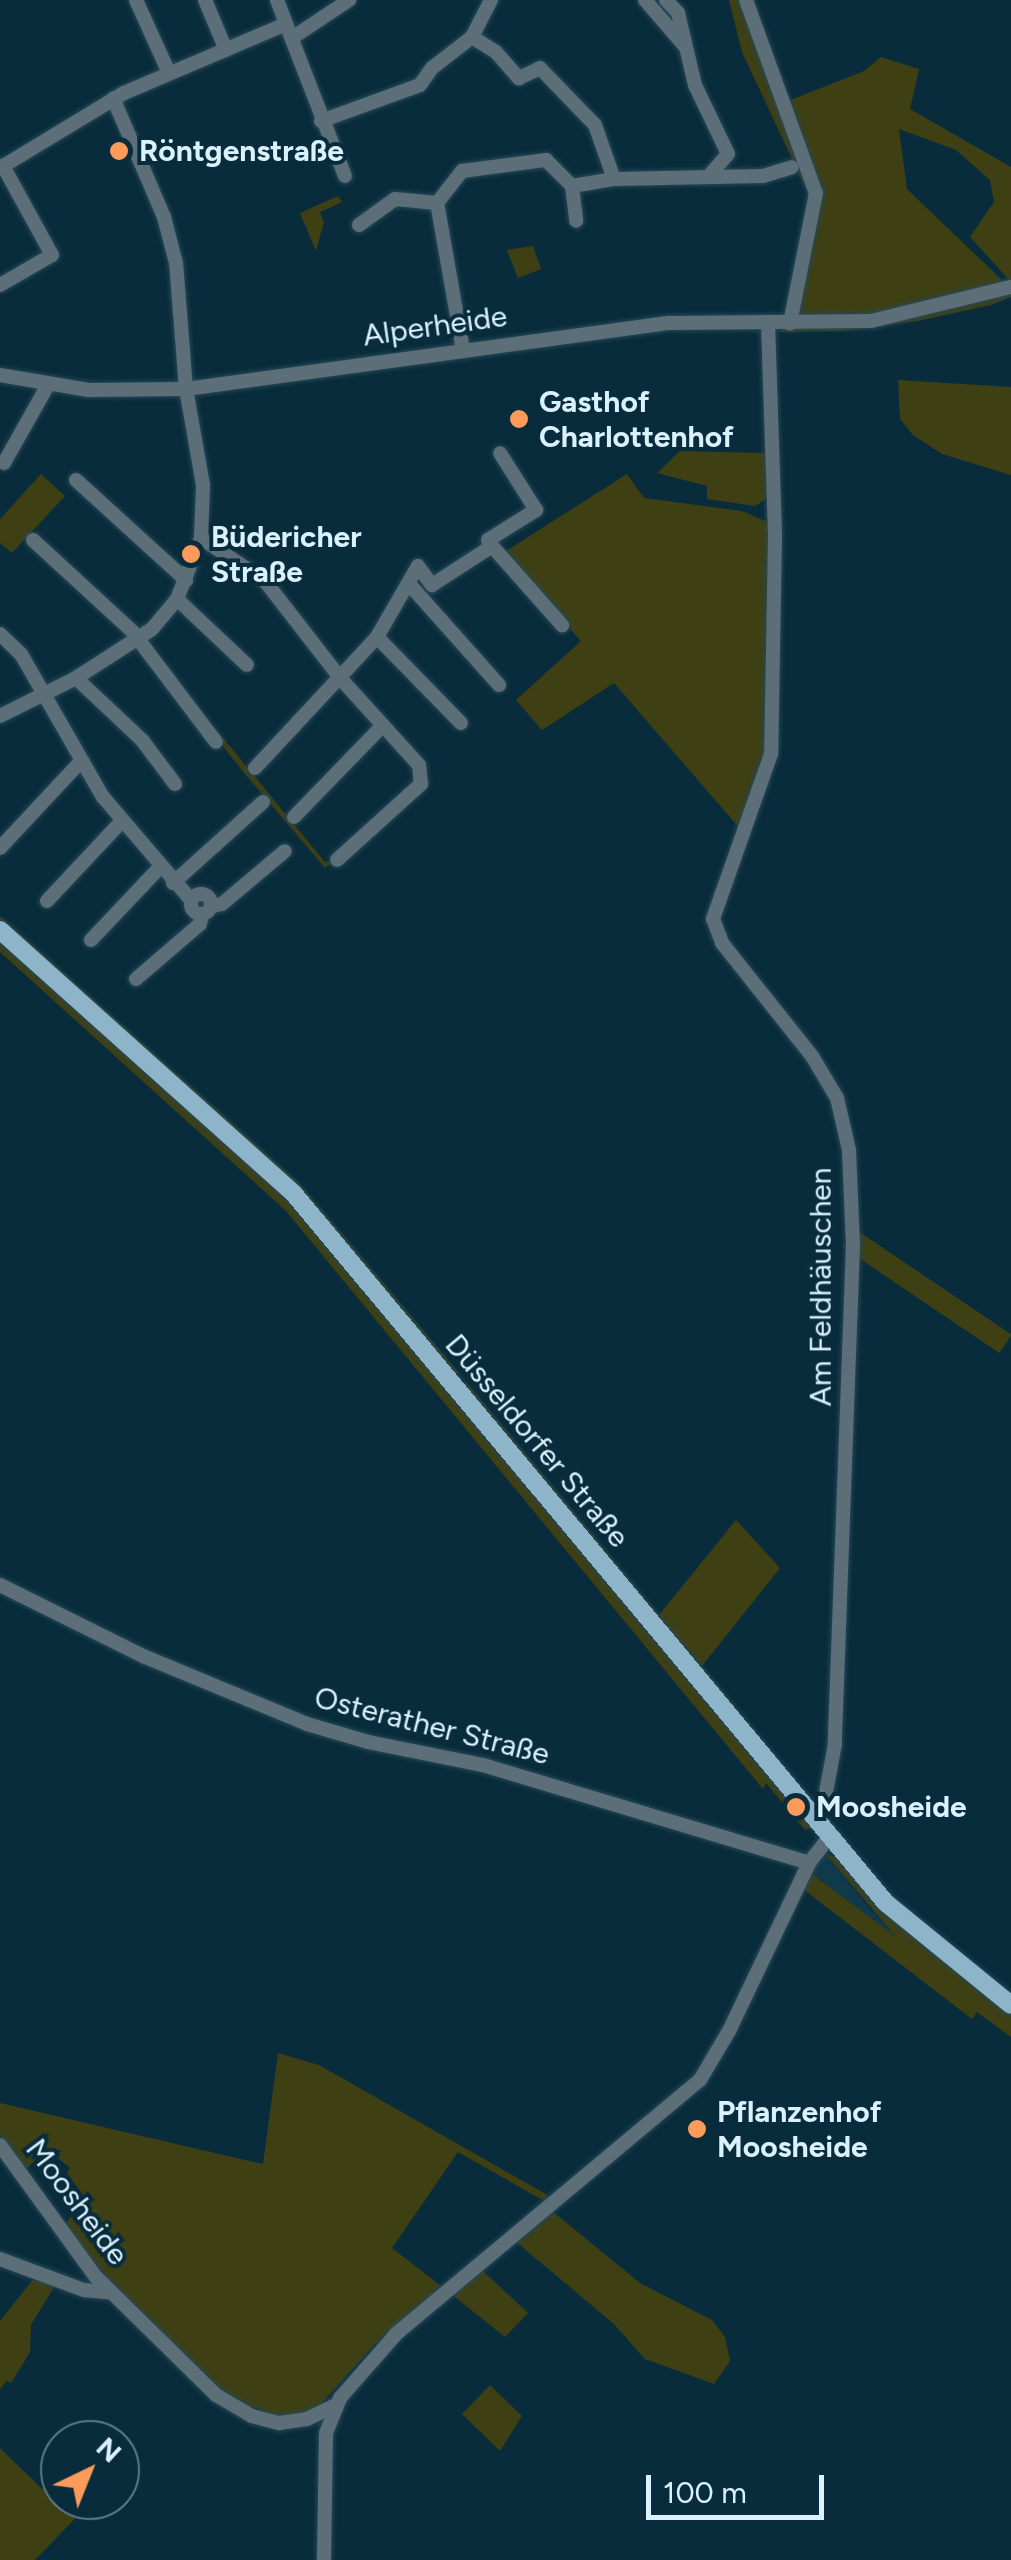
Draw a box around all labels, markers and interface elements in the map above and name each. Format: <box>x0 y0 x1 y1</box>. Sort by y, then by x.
place label: Röntgenstraße <box>139 133 344 169</box>
marker: Röntgenstraße <box>108 140 130 162</box>
street label: Alperheide <box>361 298 509 354</box>
place label: Gasthof Charlottenhof <box>539 384 734 454</box>
marker: Gasthof Charlottenhof <box>508 408 530 430</box>
place label: Büdericher Straße <box>211 519 362 590</box>
marker: Büdericher Straße <box>180 543 202 565</box>
street label: Am Feldhäuschen <box>803 1168 839 1406</box>
street label: Düsseldorfer Straße <box>437 1327 637 1555</box>
street label: Osterather Straße <box>311 1679 553 1773</box>
place label: Moosheide <box>816 1789 967 1825</box>
marker: Moosheide <box>785 1796 807 1818</box>
place label: Pflanzenhof Moosheide <box>717 2094 882 2164</box>
marker: Pflanzenhof Moosheide <box>686 2118 708 2140</box>
street label: Moosheide <box>18 2132 136 2272</box>
north arrow <box>40 2420 140 2520</box>
text: N <box>90 2430 129 2469</box>
scale bar <box>651 2455 828 2517</box>
text: 100 m <box>663 2474 747 2511</box>

